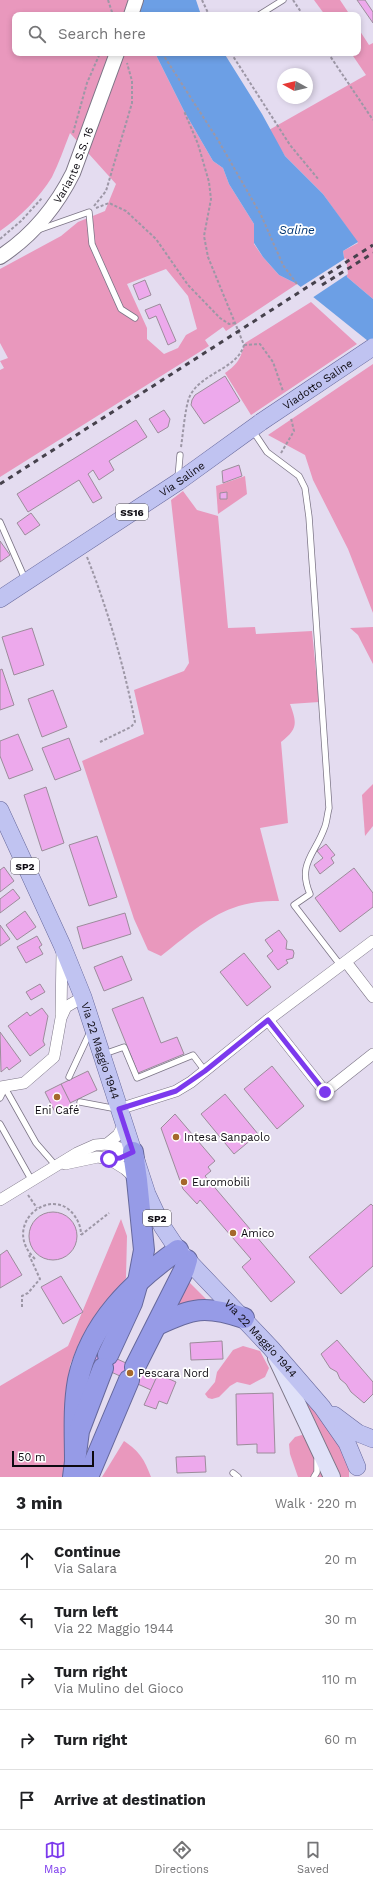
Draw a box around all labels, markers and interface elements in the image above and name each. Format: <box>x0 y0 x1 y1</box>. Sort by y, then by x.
search box <box>12 12 361 56</box>
icon: search <box>26 23 48 45</box>
text: Search here <box>58 25 146 43</box>
north arrow <box>277 68 313 104</box>
street label: Variante S.S. 16 <box>51 125 96 206</box>
water label: Saline <box>279 223 315 237</box>
street label: Viadotto Saline <box>280 357 355 413</box>
street label: Via Saline <box>157 459 207 500</box>
road number: SS16 <box>116 504 148 520</box>
road number: SP2 <box>11 858 39 874</box>
street label: Via 22 Maggio 1944 <box>78 1001 122 1101</box>
route end <box>316 1083 334 1101</box>
marker: Eni Café <box>52 1092 62 1102</box>
place label: Eni Café <box>35 1104 79 1117</box>
place label: Intesa Sanpaolo <box>184 1131 270 1144</box>
marker: Intesa Sanpaolo <box>171 1132 181 1142</box>
route start <box>100 1150 118 1168</box>
place label: Euromobili <box>192 1176 250 1189</box>
marker: Euromobili <box>179 1177 189 1187</box>
road number: SP2 <box>143 1210 171 1226</box>
place label: Amico <box>241 1227 274 1240</box>
marker: Amico <box>228 1228 238 1238</box>
street label: Via 22 Maggio 1944 <box>221 1297 300 1380</box>
place label: Pescara Nord <box>138 1367 209 1380</box>
marker: Pescara Nord <box>125 1368 135 1378</box>
scale bar <box>12 1449 94 1468</box>
text: 50 m <box>18 1451 45 1464</box>
text: 3 min <box>16 1493 62 1513</box>
text: Walk · 220 m <box>275 1496 357 1511</box>
text: Continue <box>54 1543 121 1561</box>
icon: ahead <box>16 1549 38 1571</box>
text: 20 m <box>325 1552 357 1567</box>
text: Via Salara <box>54 1561 117 1576</box>
text: Turn left <box>54 1603 118 1621</box>
icon: left <box>16 1609 38 1631</box>
text: 30 m <box>325 1612 357 1627</box>
text: Via 22 Maggio 1944 <box>54 1621 174 1636</box>
text: Turn right <box>54 1663 127 1681</box>
icon: right <box>16 1669 38 1691</box>
text: 110 m <box>322 1672 357 1687</box>
text: Via Mulino del Gioco <box>54 1681 183 1696</box>
icon: right <box>16 1729 38 1751</box>
text: Turn right <box>54 1731 127 1749</box>
text: 60 m <box>324 1732 357 1747</box>
icon: arrive <box>16 1789 38 1811</box>
text: Arrive at destination <box>54 1791 206 1809</box>
tab: Map <box>44 1839 66 1876</box>
tab: Directions <box>155 1839 209 1876</box>
tab: Saved <box>297 1839 329 1876</box>

